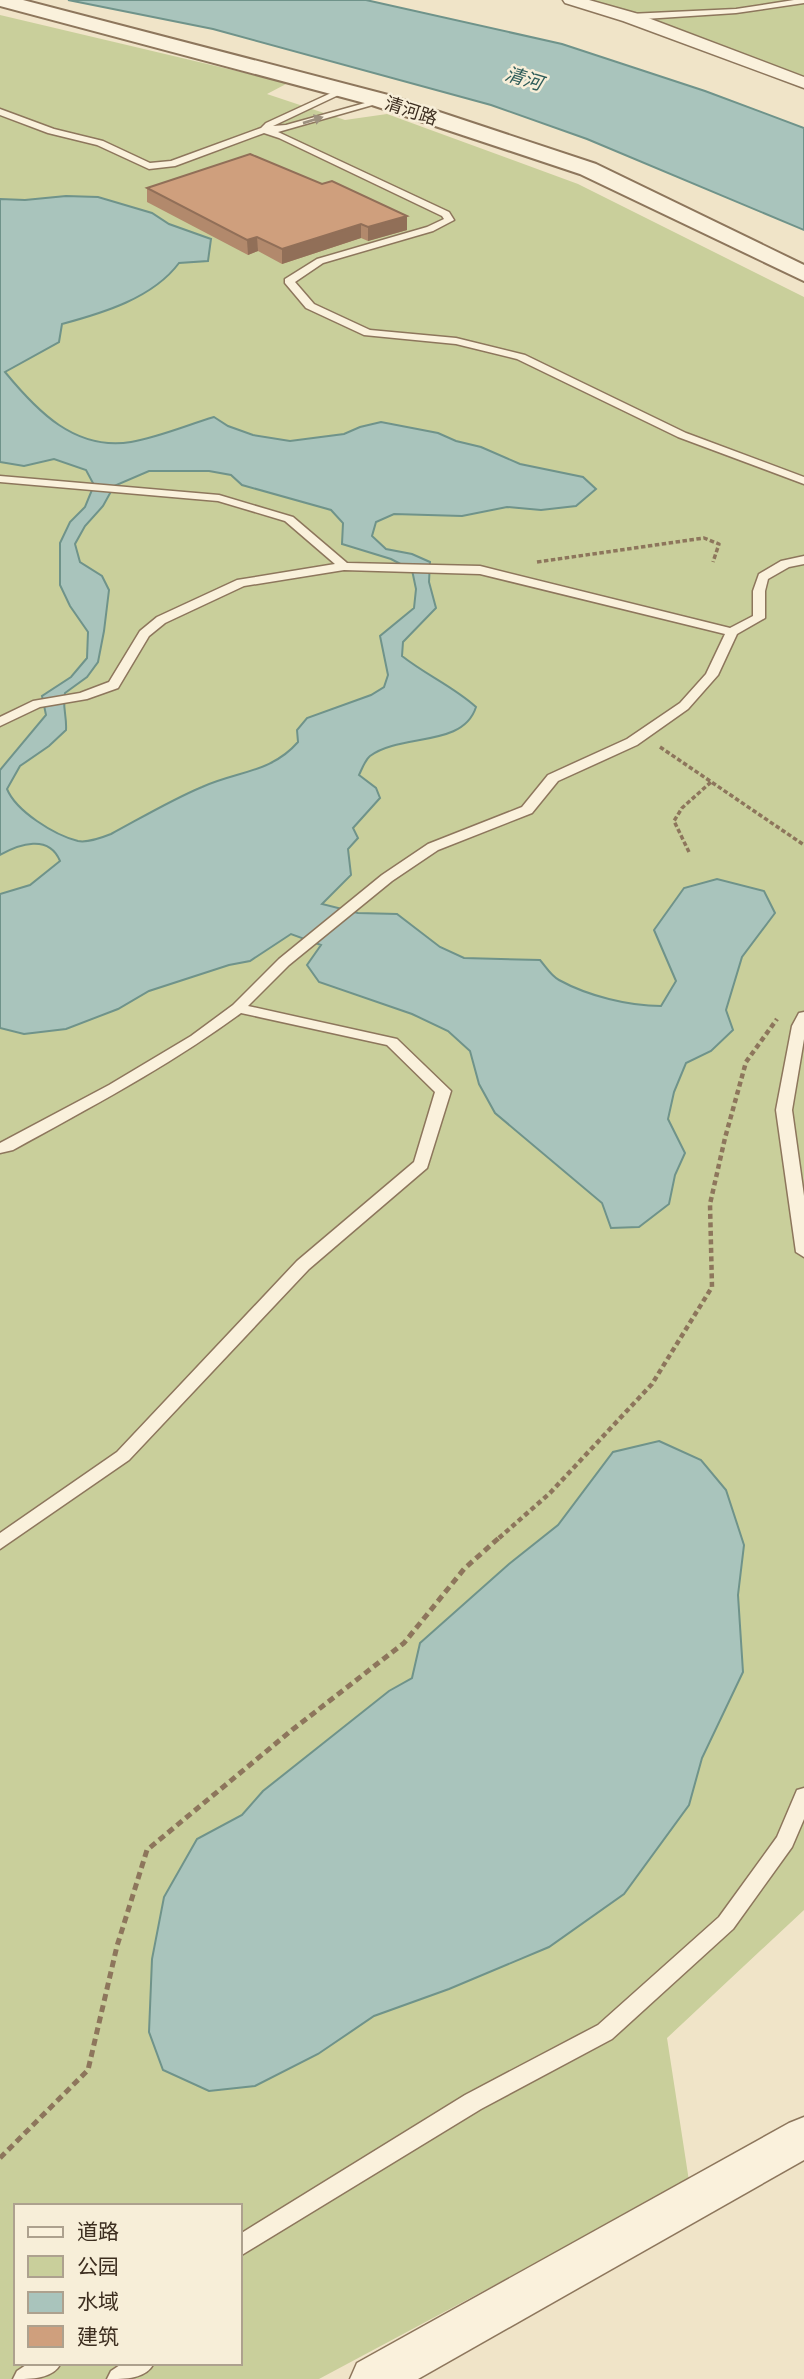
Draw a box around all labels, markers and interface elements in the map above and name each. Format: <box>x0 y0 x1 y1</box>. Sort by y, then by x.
water label: 清河 <box>502 59 550 96</box>
street label: 清河路 <box>382 90 441 130</box>
one-way arrow <box>303 115 324 125</box>
legend <box>14 2204 242 2365</box>
text: 道路 <box>77 2216 119 2244</box>
text: 公园 <box>77 2251 119 2279</box>
text: 水域 <box>77 2286 119 2314</box>
text: 建筑 <box>77 2321 119 2349</box>

